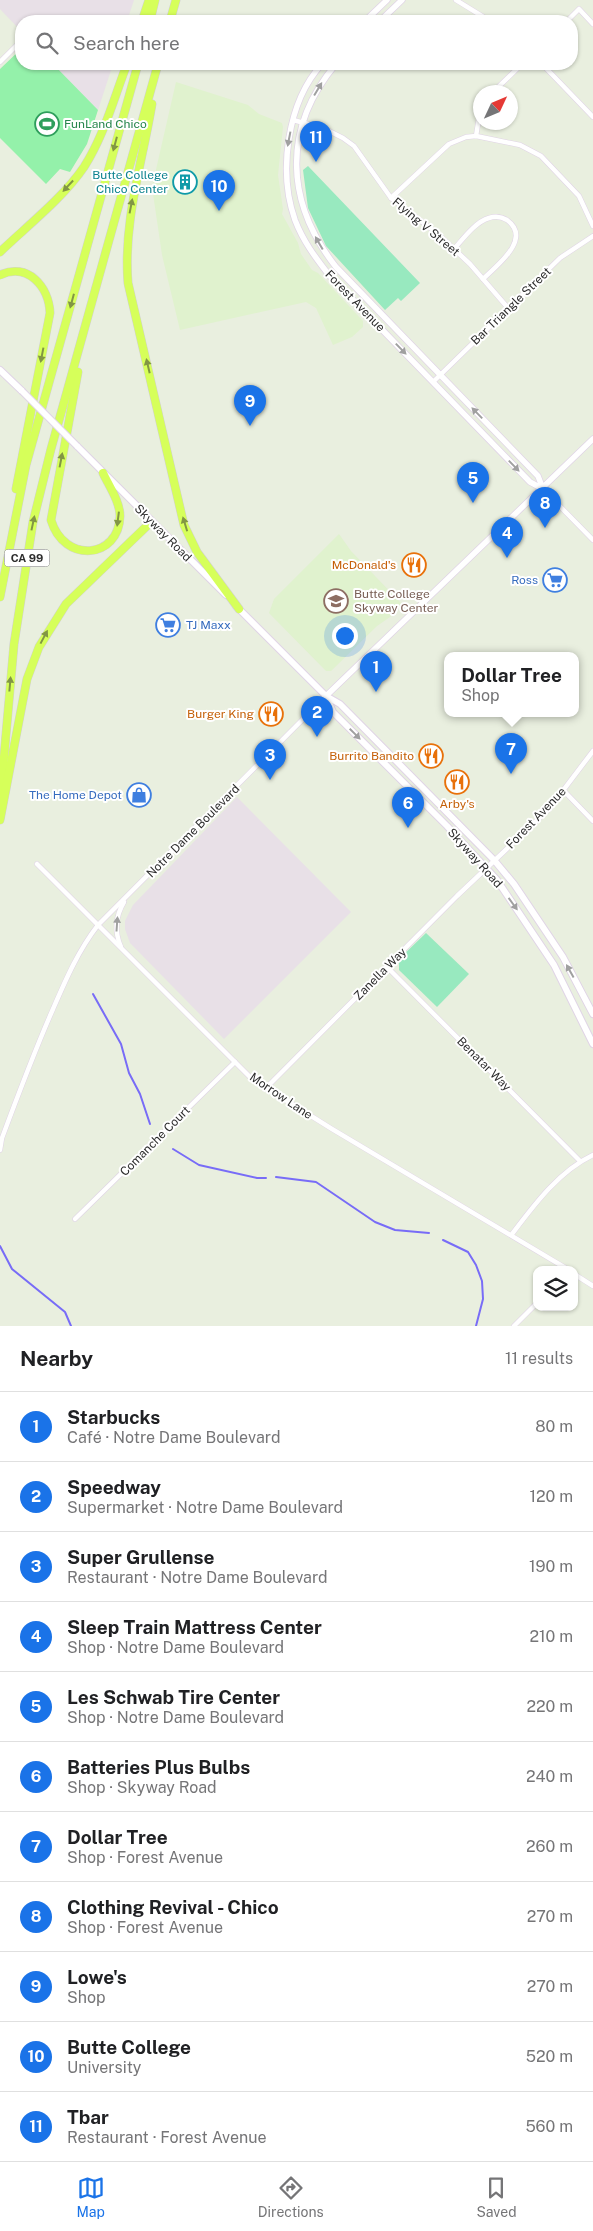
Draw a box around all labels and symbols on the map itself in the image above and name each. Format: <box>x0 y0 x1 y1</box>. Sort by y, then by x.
one-way arrow <box>314 81 322 96</box>
north arrow <box>473 85 518 130</box>
sports icon: FunLand Chico <box>34 111 60 137</box>
place label: FunLand Chico <box>64 117 147 131</box>
pin: 11 <box>300 121 332 162</box>
one-way arrow <box>285 132 293 147</box>
one-way arrow <box>111 137 119 152</box>
place label: Butte College Chico Center <box>92 168 168 196</box>
building icon: Butte College Chico Center <box>172 169 198 195</box>
pin: 10 <box>203 170 235 211</box>
one-way arrow <box>62 179 74 191</box>
street label: Flying V Street <box>390 195 463 259</box>
one-way arrow <box>128 198 136 214</box>
one-way arrow <box>314 236 323 250</box>
street label: Bar Triangle Street <box>468 264 554 348</box>
street label: Forest Avenue <box>322 267 388 335</box>
one-way arrow <box>68 293 76 309</box>
one-way arrow <box>395 343 407 355</box>
one-way arrow <box>38 347 46 363</box>
one-way arrow <box>144 359 152 374</box>
pin: 9 <box>234 385 266 426</box>
one-way arrow <box>471 407 483 419</box>
one-way arrow <box>57 452 65 467</box>
one-way arrow <box>508 460 520 472</box>
pin: 5 <box>457 462 489 503</box>
pin: 8 <box>529 487 561 528</box>
street label: Skyway Road <box>132 502 194 564</box>
one-way arrow <box>114 511 122 527</box>
one-way arrow <box>29 516 37 531</box>
one-way arrow <box>180 517 188 532</box>
pin: 4 <box>491 517 523 558</box>
road number: CA 99 <box>5 550 50 566</box>
restaurant icon: McDonald's <box>401 552 427 578</box>
place label: McDonald's <box>332 558 396 572</box>
supermarket icon: Ross <box>542 567 568 593</box>
place label: Ross <box>511 573 538 587</box>
place label: Butte College Skyway Center <box>354 587 438 615</box>
school or university icon: Butte College Skyway Center <box>323 588 349 614</box>
supermarket icon: TJ Maxx <box>155 612 181 638</box>
place label: TJ Maxx <box>186 618 231 632</box>
your location <box>332 623 358 649</box>
one-way arrow <box>40 630 48 645</box>
pin: 1 <box>360 651 392 692</box>
one-way arrow <box>7 676 15 692</box>
pin: 2 <box>301 696 333 737</box>
restaurant icon: Burger King <box>258 701 284 727</box>
place label: Burger King <box>187 707 254 721</box>
one-way arrow <box>349 728 361 740</box>
pin: 7 <box>495 733 527 774</box>
pin: 3 <box>254 739 286 780</box>
restaurant icon: Burrito Bandito <box>418 743 444 769</box>
place label: Burrito Bandito <box>329 749 414 763</box>
restaurant icon: Arby's <box>444 769 470 795</box>
shop icon: The Home Depot <box>126 782 152 808</box>
street label: Notre Dame Boulevard <box>144 782 242 880</box>
street label: Forest Avenue <box>503 784 569 852</box>
pin: 6 <box>392 787 424 828</box>
place label: The Home Depot <box>29 788 122 802</box>
place label: Arby's <box>440 797 474 811</box>
street label: Skyway Road <box>445 826 505 890</box>
one-way arrow <box>508 897 519 910</box>
one-way arrow <box>113 915 121 931</box>
street label: Zanella Way <box>351 945 409 1003</box>
one-way arrow <box>566 964 575 978</box>
street label: Benatar Way <box>454 1034 514 1094</box>
street label: Morrow Lane <box>247 1070 315 1122</box>
street label: Comanche Court <box>117 1103 193 1179</box>

